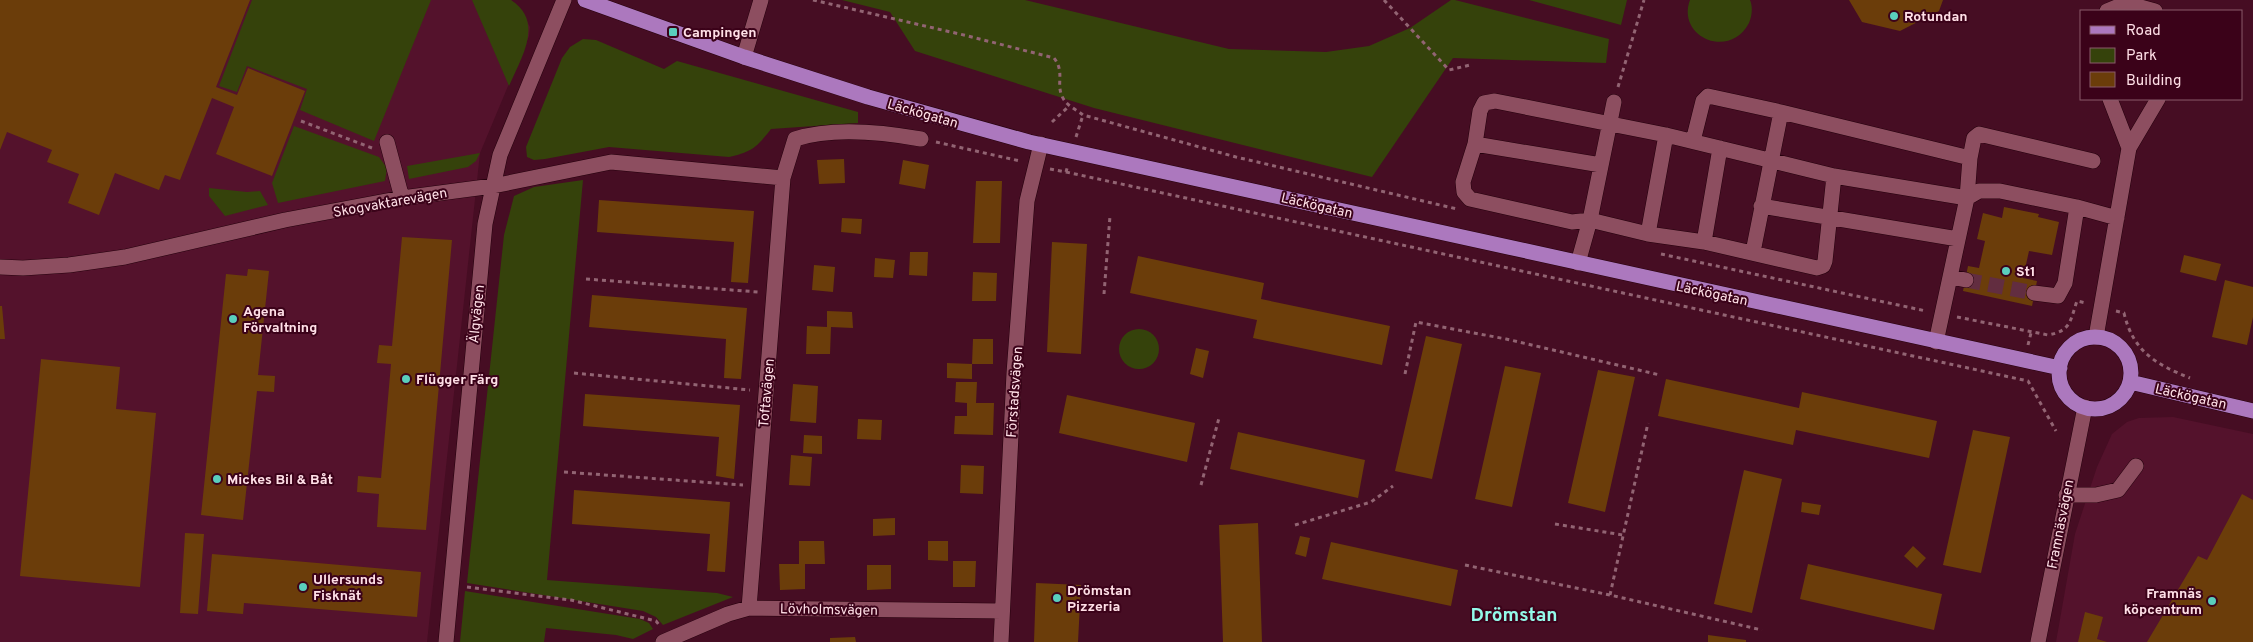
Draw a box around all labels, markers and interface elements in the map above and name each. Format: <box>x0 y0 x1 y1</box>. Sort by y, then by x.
place label: Rotundan <box>1904 9 1968 26</box>
marker: Rotundan <box>1888 10 1900 22</box>
legend <box>2080 10 2243 100</box>
text: Road <box>2126 22 2161 41</box>
place label: Campingen <box>683 25 757 42</box>
marker: Campingen <box>667 26 679 38</box>
text: Park <box>2126 47 2157 66</box>
text: Building <box>2126 72 2181 91</box>
street label: Läckögatan <box>885 96 960 133</box>
street label: Skogvaktarevägen <box>332 185 449 222</box>
street label: Läckögatan <box>1279 190 1354 223</box>
place label: St1 <box>2016 264 2036 281</box>
marker: St1 <box>2000 265 2012 277</box>
street label: Läckögatan <box>1674 279 1749 310</box>
street label: Älgvägen <box>465 284 489 344</box>
place label: Agena Förvaltning <box>243 304 317 337</box>
marker: Agena Förvaltning <box>227 313 239 325</box>
street label: Förstadsvägen <box>1004 346 1027 438</box>
street label: Toftavägen <box>756 358 779 428</box>
place label: Flügger Färg <box>416 372 498 389</box>
marker: Flügger Färg <box>400 373 412 385</box>
street label: Läckögatan <box>2153 381 2228 414</box>
place label: Mickes Bil & Båt <box>227 472 333 489</box>
marker: Mickes Bil & Båt <box>211 473 223 485</box>
street label: Framnäsvägen <box>2044 478 2078 570</box>
place label: Ullersunds Fisknät <box>313 572 383 605</box>
marker: Ullersunds Fisknät <box>297 581 309 593</box>
place label: Drömstan Pizzeria <box>1067 583 1131 616</box>
place label: Framnäs köpcentrum <box>2124 586 2202 619</box>
marker: Drömstan Pizzeria <box>1051 592 1063 604</box>
marker: Framnäs köpcentrum <box>2206 595 2218 607</box>
street label: Lövholmsvägen <box>780 601 878 620</box>
district label: Drömstan <box>1470 604 1558 628</box>

